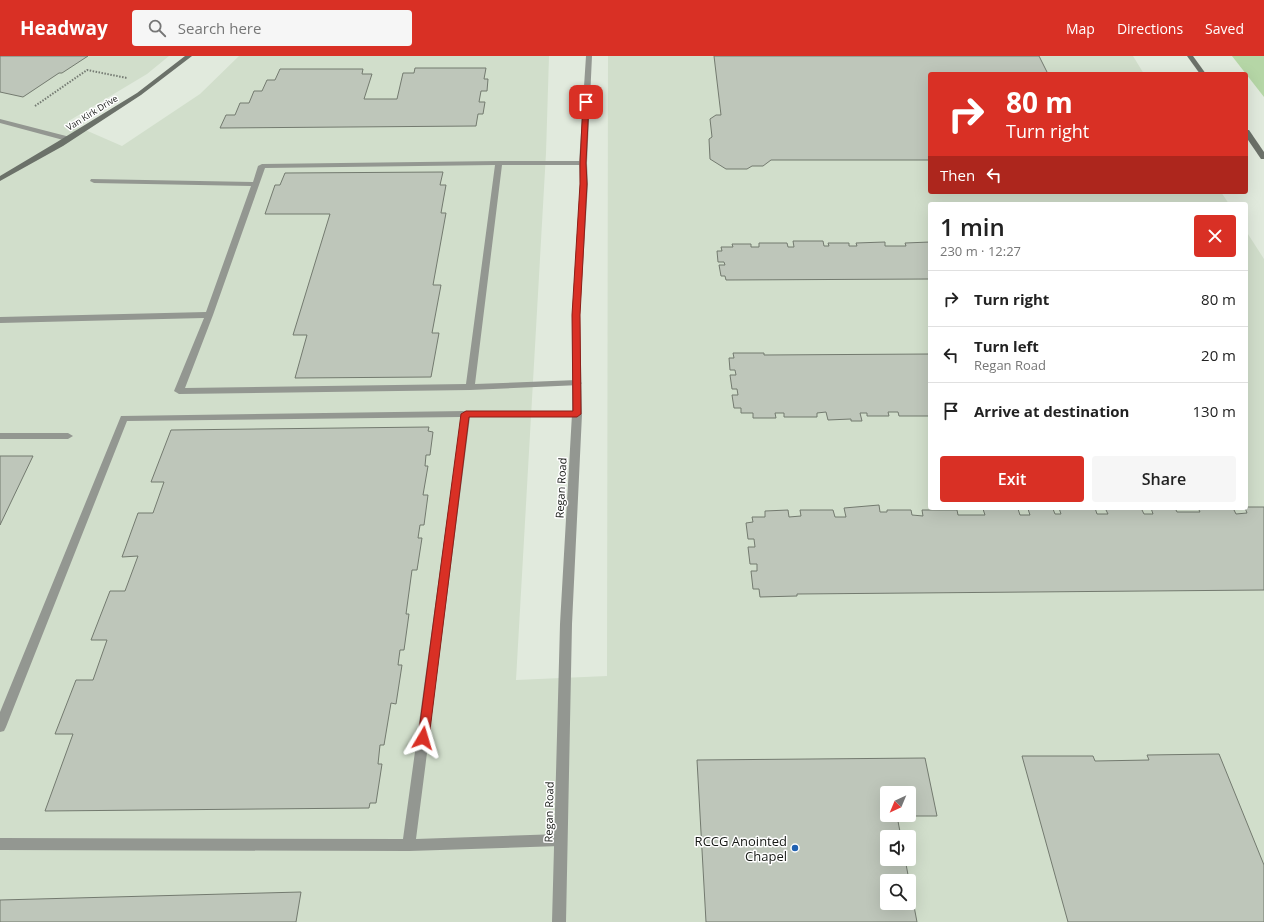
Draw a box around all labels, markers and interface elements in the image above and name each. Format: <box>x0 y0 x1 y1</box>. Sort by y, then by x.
search box <box>132 10 412 46</box>
text: Headway <box>20 15 108 41</box>
icon: search <box>146 17 168 39</box>
text: Search here <box>178 18 261 38</box>
text: Map <box>1066 19 1095 38</box>
text: Directions <box>1117 19 1183 38</box>
text: Saved <box>1205 19 1244 38</box>
text: 80 m <box>1006 83 1073 121</box>
pin <box>569 85 603 119</box>
icon: right <box>940 88 992 140</box>
street label: Van Kirk Drive <box>63 91 120 134</box>
icon: arrive <box>575 91 597 113</box>
text: Turn right <box>1006 119 1089 143</box>
icon: left <box>983 164 1005 186</box>
text: Then <box>940 165 975 185</box>
text: 1 min <box>940 210 1005 243</box>
button: close <box>1194 215 1236 257</box>
text: 230 m · 12:27 <box>940 242 1021 260</box>
icon: right <box>940 288 962 310</box>
text: Turn right <box>974 289 1049 309</box>
text: 80 m <box>1201 289 1236 309</box>
text: Turn left <box>974 336 1039 356</box>
icon: left <box>940 344 962 366</box>
text: 20 m <box>1201 345 1236 365</box>
text: Regan Road <box>974 356 1046 374</box>
icon: arrive <box>940 400 962 422</box>
text: Arrive at destination <box>974 401 1129 421</box>
text: 130 m <box>1192 401 1236 421</box>
button: Exit <box>940 456 1084 502</box>
button: Share <box>1092 456 1236 502</box>
street label: Regan Road <box>551 457 570 519</box>
position arrow <box>402 717 444 759</box>
street label: Regan Road <box>540 781 557 843</box>
north arrow <box>880 786 916 822</box>
map controls <box>880 786 916 910</box>
button: sound <box>880 830 916 866</box>
place label: RCCG Anointed Chapel <box>695 832 787 865</box>
marker: RCCG Anointed Chapel <box>790 843 800 853</box>
button: search <box>880 874 916 910</box>

